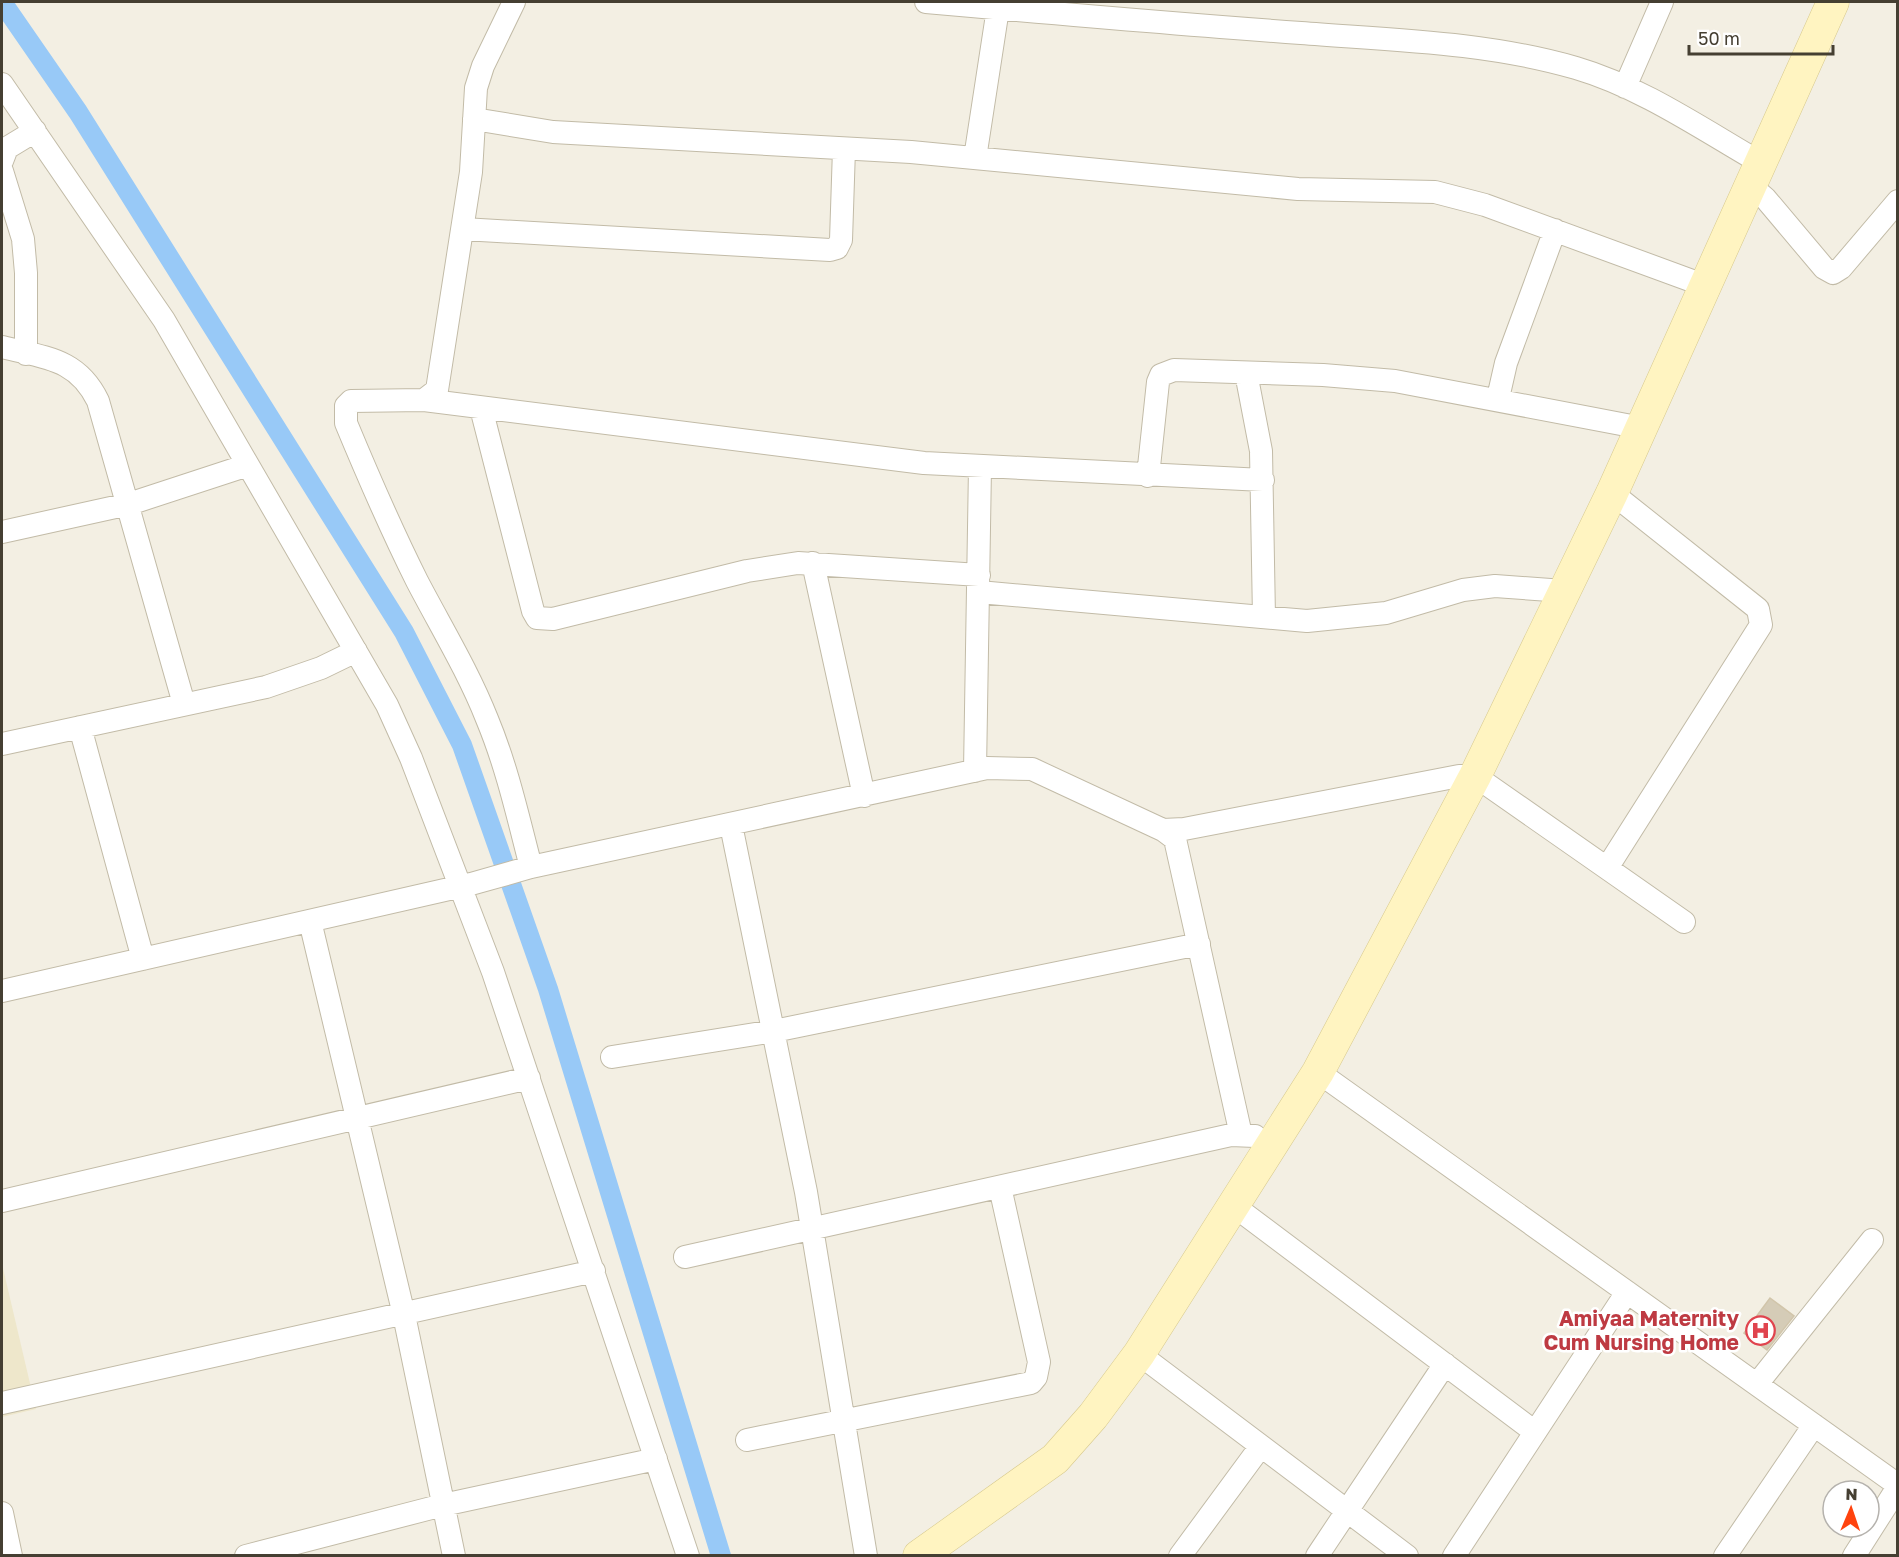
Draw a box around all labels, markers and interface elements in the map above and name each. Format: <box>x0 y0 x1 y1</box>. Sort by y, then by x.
scale bar <box>1689 18 1833 56</box>
text: 50 m <box>1698 27 1740 49</box>
place label: Amiyaa Maternity Cum Nursing Home <box>1544 1305 1739 1355</box>
hospital icon: Amiyaa Maternity Cum Nursing Home <box>1744 1314 1776 1346</box>
north arrow <box>1821 1479 1881 1539</box>
text: N <box>1845 1484 1858 1504</box>

